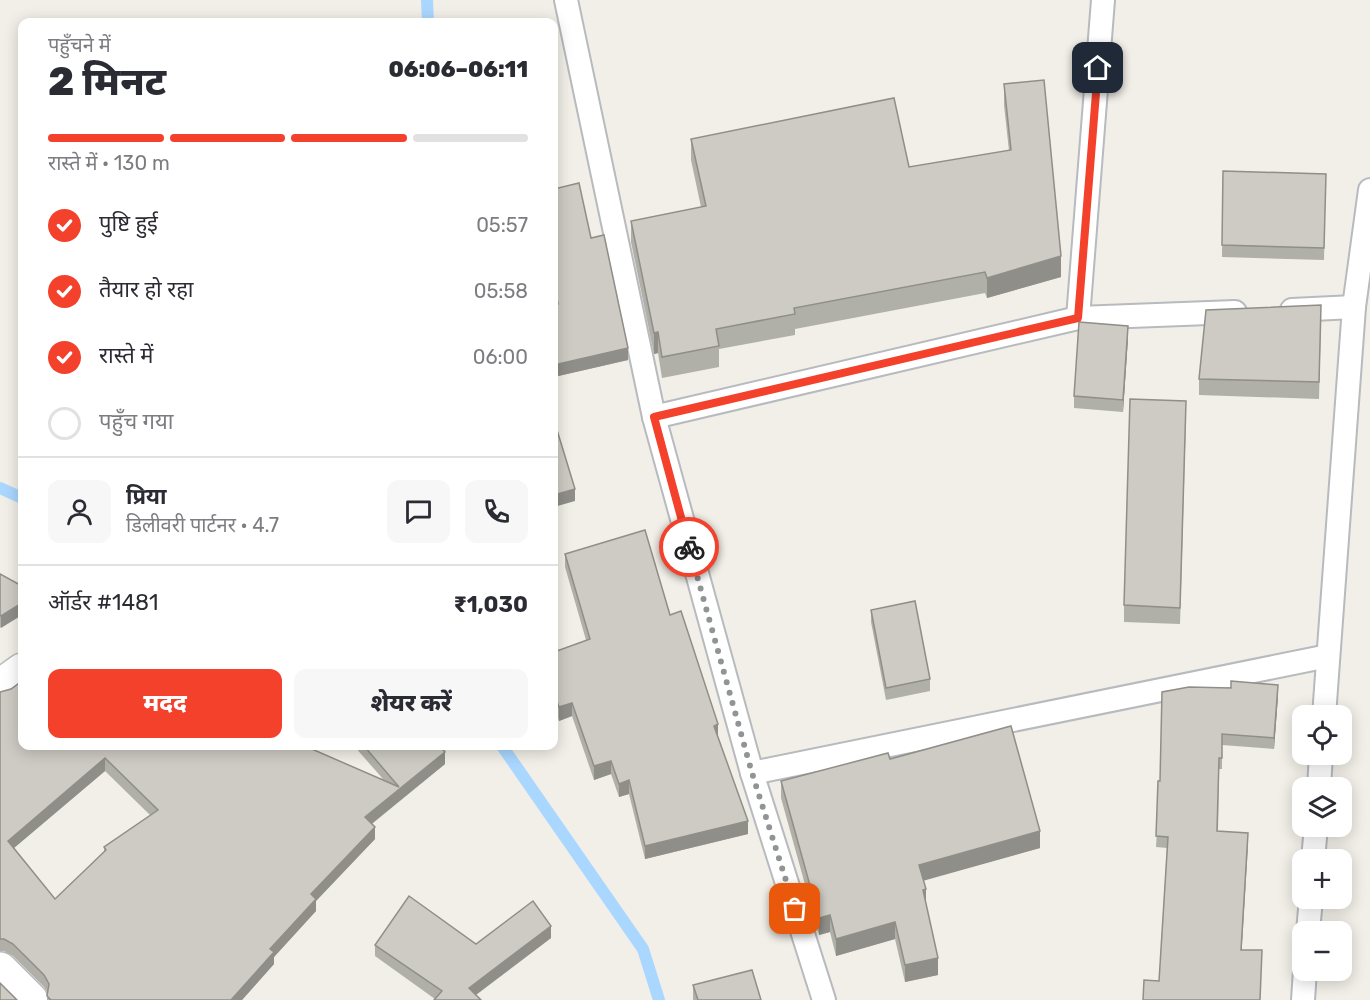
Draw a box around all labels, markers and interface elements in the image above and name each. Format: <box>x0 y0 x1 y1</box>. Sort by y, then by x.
text: पहुँचने में <box>48 33 111 57</box>
pin <box>1072 42 1123 93</box>
icon: home <box>1081 51 1114 84</box>
text: 06:06–06:11 <box>388 56 528 83</box>
text: 2 मिनट <box>48 59 166 105</box>
text: रास्ते में · 130 m <box>48 151 170 175</box>
icon: check <box>48 209 81 242</box>
text: पुष्टि हुई <box>99 210 158 237</box>
text: 05:57 <box>476 213 528 237</box>
icon: check <box>48 275 81 308</box>
text: तैयार हो रहा <box>99 276 194 303</box>
text: 05:58 <box>474 279 528 303</box>
icon: check <box>48 341 81 374</box>
text: रास्ते में <box>99 342 153 369</box>
text: 06:00 <box>473 345 528 369</box>
text: पहुँच गया <box>99 408 173 435</box>
button: person <box>48 480 111 543</box>
button: chat <box>387 480 450 543</box>
button: phone <box>465 480 528 543</box>
text: प्रिया <box>126 483 166 510</box>
text: डिलीवरी पार्टनर · 4.7 <box>126 513 279 537</box>
courier <box>659 517 719 577</box>
icon: bike <box>673 531 706 564</box>
text: ऑर्डर #1481 <box>48 589 158 616</box>
text: ₹1,030 <box>453 591 528 618</box>
button: मदद <box>48 669 282 738</box>
button: शेयर करें <box>294 669 528 738</box>
map controls <box>1292 705 1352 981</box>
button: locate <box>1292 705 1352 765</box>
button: layers <box>1292 777 1352 837</box>
button: + <box>1292 849 1352 909</box>
pin <box>769 883 820 934</box>
icon: bag <box>778 892 811 925</box>
button: − <box>1292 921 1352 981</box>

